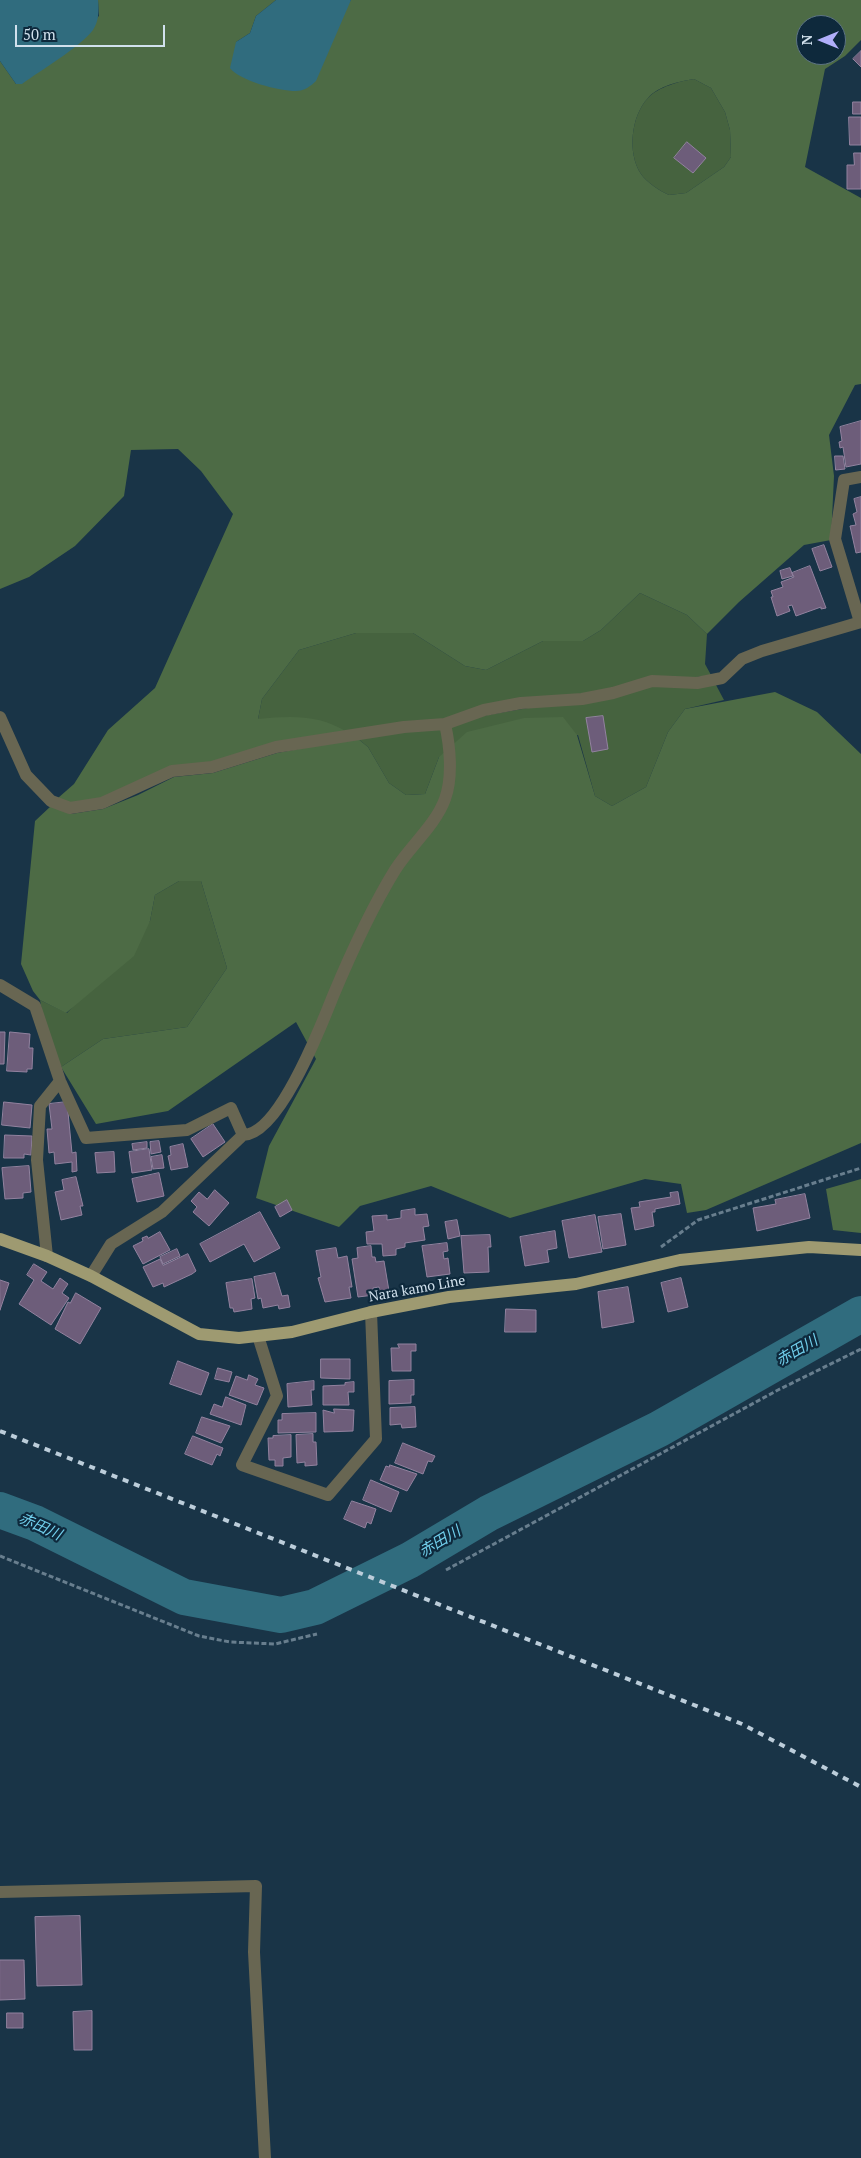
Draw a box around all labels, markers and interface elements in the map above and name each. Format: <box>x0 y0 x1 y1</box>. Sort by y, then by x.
scale bar <box>18 15 168 47</box>
north arrow <box>796 15 846 65</box>
text: 50 m <box>23 24 56 44</box>
text: N <box>797 35 816 45</box>
street label: Nara kamo Line <box>367 1272 467 1306</box>
water label: 赤田川 <box>773 1332 821 1370</box>
water label: 赤田川 <box>16 1510 64 1544</box>
water label: 赤田川 <box>416 1523 464 1561</box>

